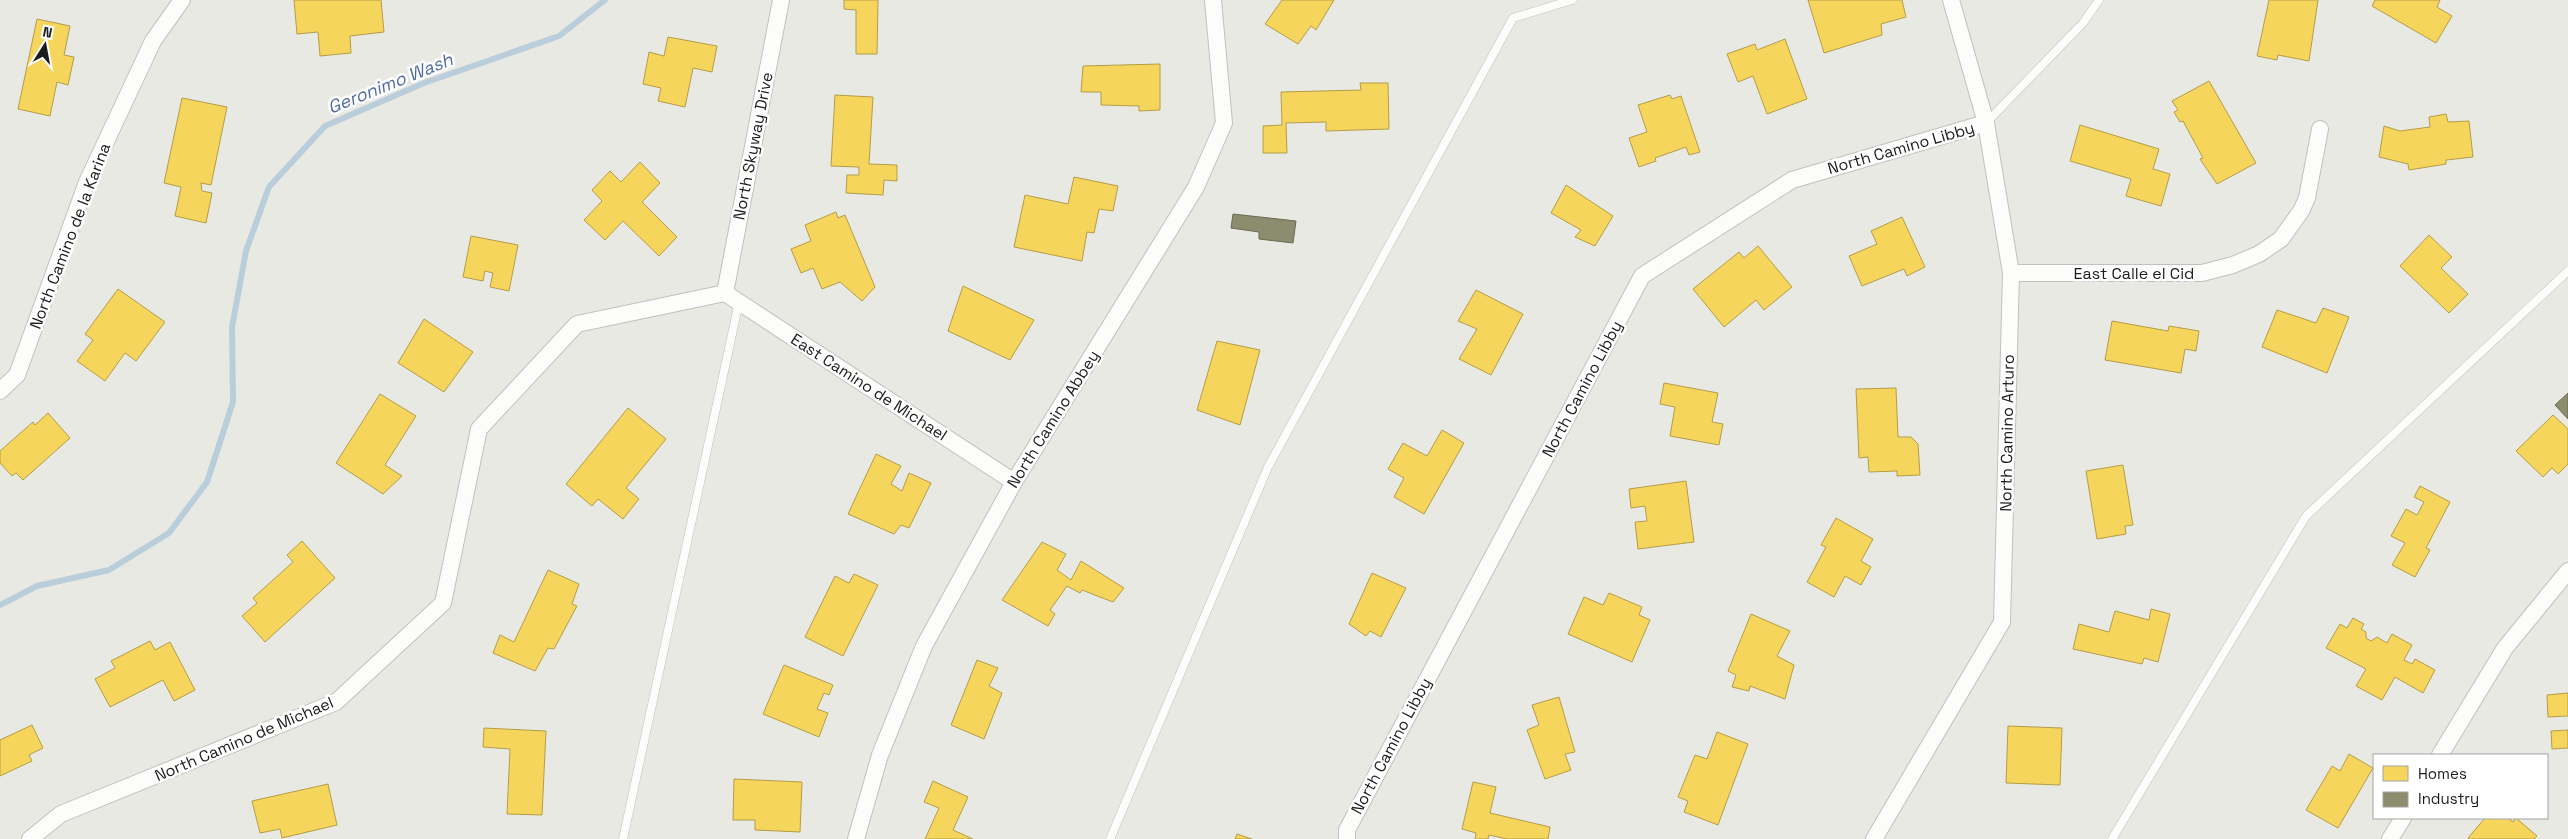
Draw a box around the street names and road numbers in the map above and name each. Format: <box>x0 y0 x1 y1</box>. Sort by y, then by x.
street label: North Skyway Drive <box>728 70 778 222</box>
street label: North Camino Libby <box>1825 117 1977 179</box>
street label: North Camino de la Karina <box>25 140 115 332</box>
street label: East Calle el Cid <box>2074 263 2194 284</box>
street label: North Camino Libby <box>1537 317 1627 461</box>
street label: East Camino de Michael <box>787 329 951 445</box>
street label: North Camino Abbey <box>1002 346 1104 492</box>
street label: North Camino Arturo <box>1995 354 2019 512</box>
street label: North Camino Libby <box>1346 674 1436 818</box>
street label: North Camino de Michael <box>151 692 337 786</box>

